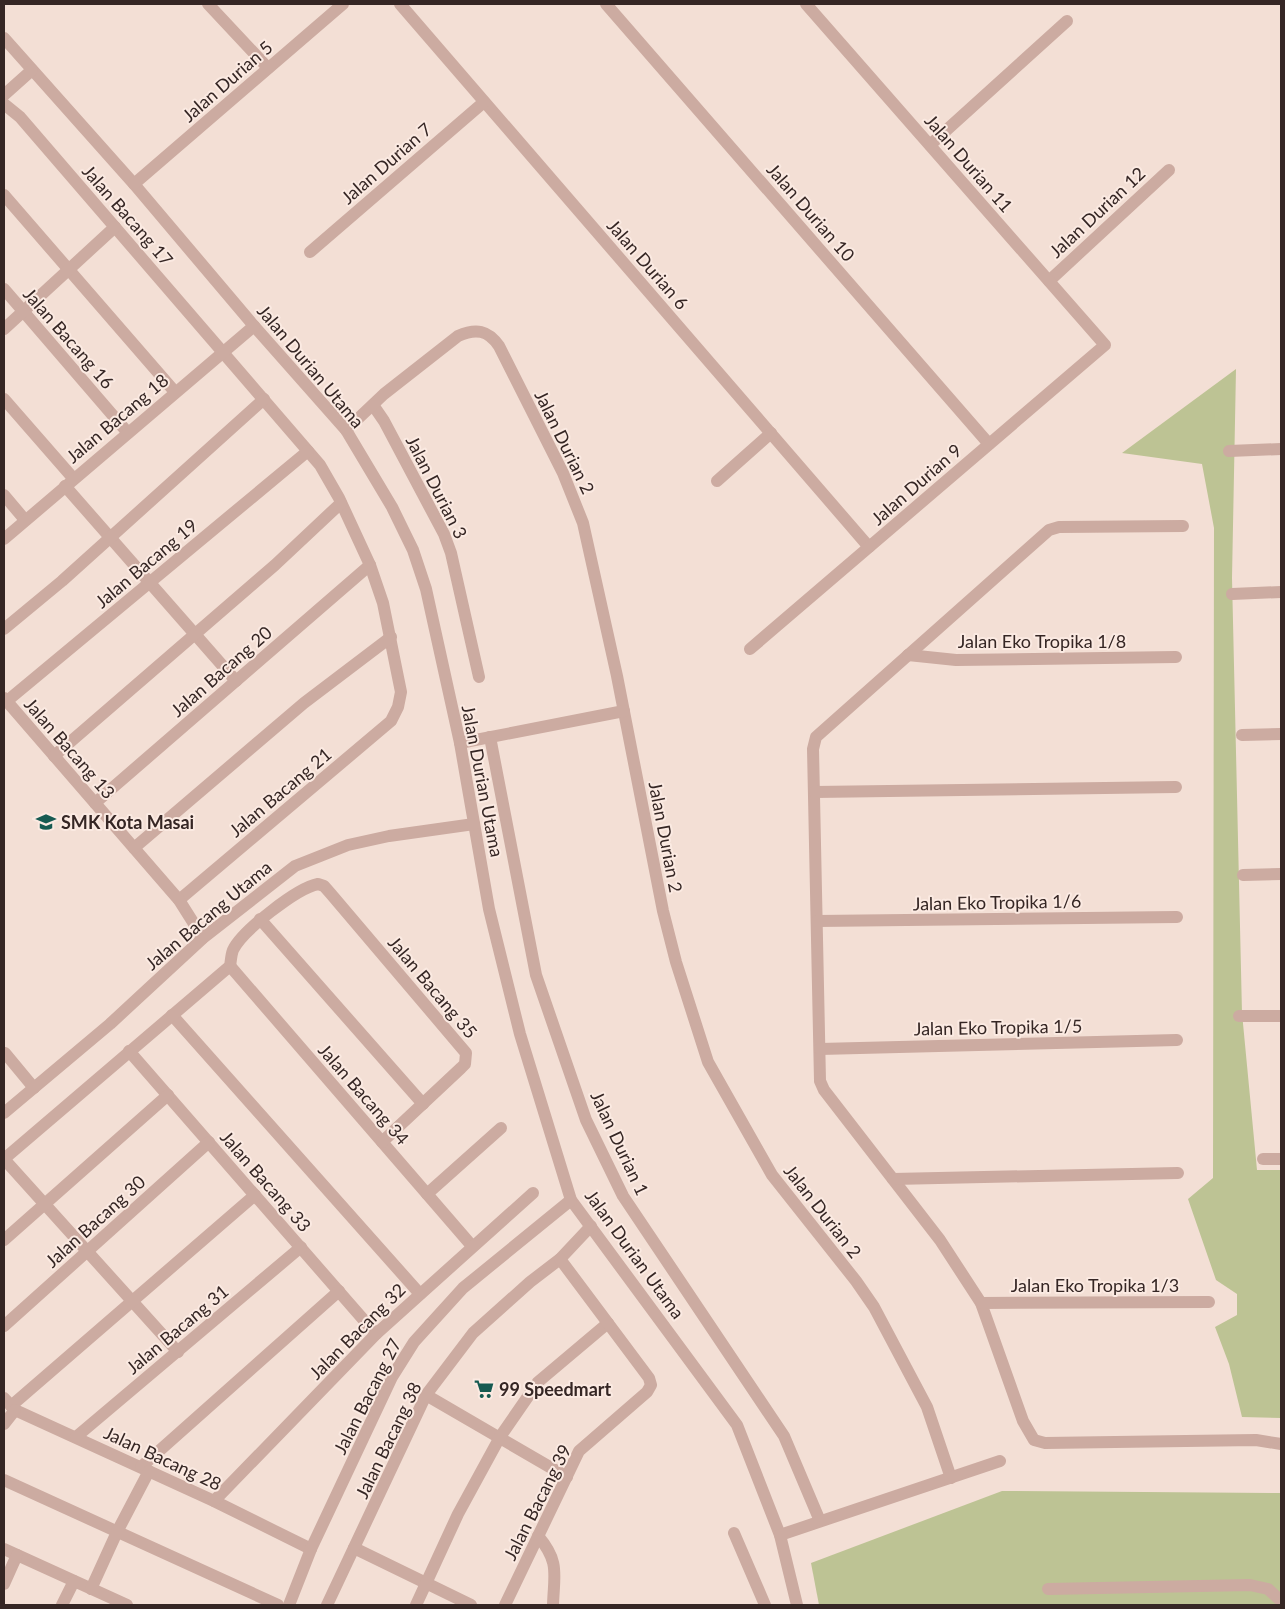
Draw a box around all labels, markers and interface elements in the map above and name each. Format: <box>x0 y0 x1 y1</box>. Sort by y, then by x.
street label: Jalan Durian 5 <box>177 36 277 126</box>
street label: Jalan Durian 11 <box>920 109 1018 217</box>
street label: Jalan Durian 7 <box>336 118 436 208</box>
street label: Jalan Durian 10 <box>762 158 860 266</box>
street label: Jalan Bacang 17 <box>78 160 178 270</box>
street label: Jalan Durian 12 <box>1045 162 1149 262</box>
street label: Jalan Durian 6 <box>603 214 693 314</box>
street label: Jalan Bacang 16 <box>19 283 119 393</box>
street label: Jalan Durian Utama <box>253 300 369 432</box>
street label: Jalan Bacang 18 <box>61 369 173 467</box>
street label: Jalan Durian 2 <box>530 387 600 497</box>
street label: Jalan Durian 3 <box>402 432 472 542</box>
street label: Jalan Durian 9 <box>866 439 966 529</box>
street label: Jalan Bacang 19 <box>90 514 202 612</box>
street label: Jalan Bacang 20 <box>166 621 276 721</box>
street label: Jalan Eko Tropika 1/8 <box>958 630 1126 652</box>
street label: Jalan Bacang 13 <box>20 693 120 803</box>
street label: Jalan Durian Utama <box>457 703 509 859</box>
street label: Jalan Bacang 21 <box>224 743 336 841</box>
street label: Jalan Durian 2 <box>644 780 688 894</box>
school or university icon: SMK Kota Masai <box>35 811 57 833</box>
place label: SMK Kota Masai <box>61 811 194 833</box>
street label: Jalan Bacang Utama <box>140 856 276 974</box>
street label: Jalan Eko Tropika 1/6 <box>913 890 1081 914</box>
street label: Jalan Bacang 35 <box>384 931 482 1043</box>
street label: Jalan Eko Tropika 1/5 <box>914 1015 1082 1039</box>
street label: Jalan Bacang 34 <box>314 1039 414 1149</box>
street label: Jalan Durian 1 <box>586 1087 654 1199</box>
street label: Jalan Bacang 33 <box>216 1126 316 1236</box>
street label: Jalan Durian 2 <box>780 1160 866 1262</box>
street label: Jalan Bacang 30 <box>40 1170 150 1272</box>
street label: Jalan Durian Utama <box>581 1185 689 1323</box>
street label: Jalan Eko Tropika 1/3 <box>1011 1274 1179 1296</box>
street label: Jalan Bacang 32 <box>304 1278 410 1384</box>
street label: Jalan Bacang 31 <box>121 1280 233 1378</box>
street label: Jalan Bacang 27 <box>328 1334 406 1458</box>
street label: Jalan Bacang 38 <box>350 1378 426 1502</box>
supermarket icon: 99 Speedmart <box>473 1378 495 1400</box>
place label: 99 Speedmart <box>499 1378 612 1400</box>
street label: Jalan Bacang 28 <box>101 1421 225 1495</box>
street label: Jalan Bacang 39 <box>498 1440 576 1564</box>

